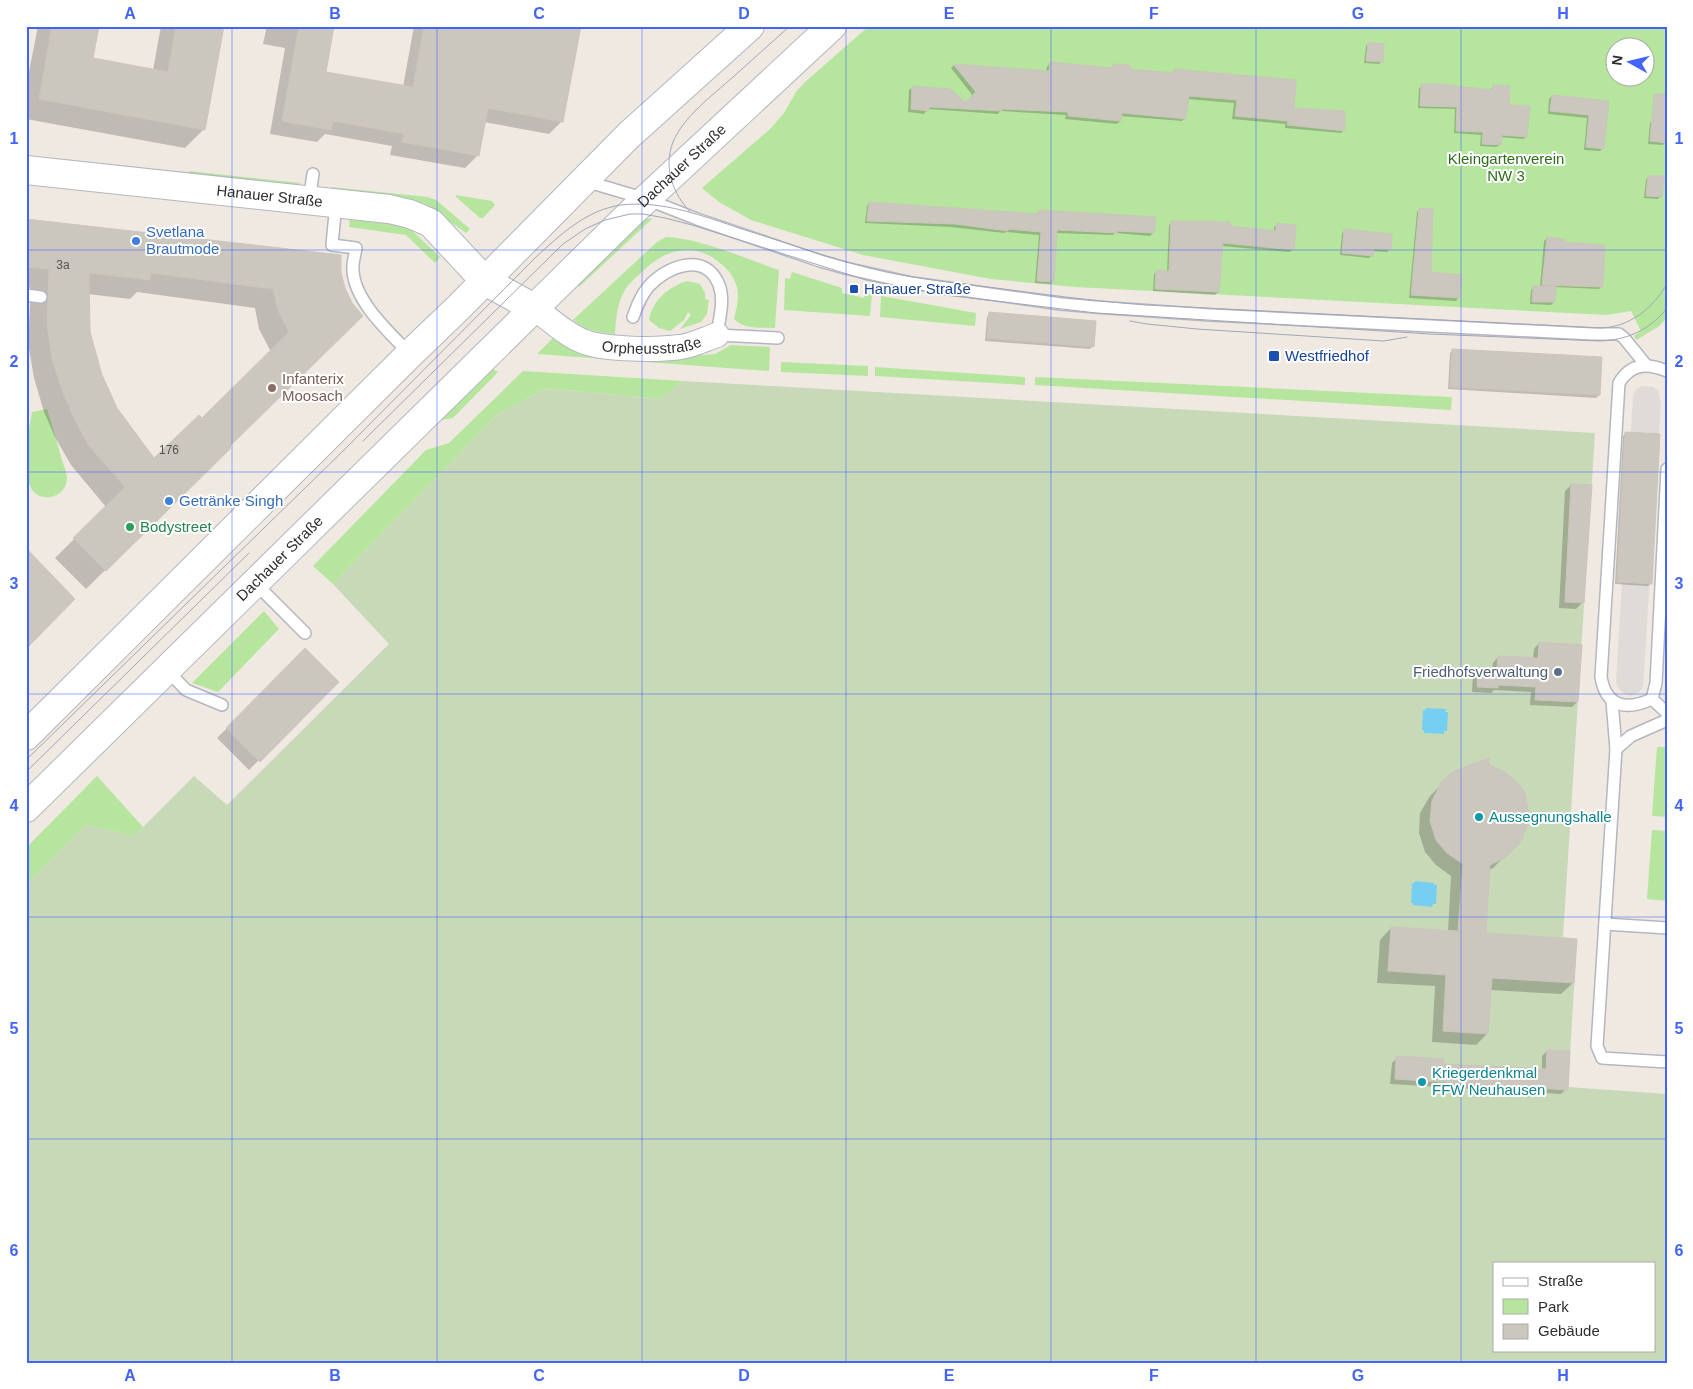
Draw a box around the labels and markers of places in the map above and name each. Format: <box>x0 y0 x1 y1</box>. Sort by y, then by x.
place label: Svetlana Brautmode <box>146 223 219 257</box>
marker: Svetlana Brautmode <box>130 235 142 247</box>
place label: Hanauer Straße <box>864 280 971 297</box>
marker: Hanauer Straße <box>848 283 860 295</box>
place label: Westfriedhof <box>1285 347 1370 364</box>
marker: Westfriedhof <box>1267 349 1281 363</box>
place label: Infanterix Moosach <box>282 370 344 404</box>
marker: Infanterix Moosach <box>266 382 278 394</box>
place label: Getränke Singh <box>179 492 283 509</box>
marker: Getränke Singh <box>163 495 175 507</box>
place label: Bodystreet <box>140 518 213 535</box>
marker: Bodystreet <box>124 521 136 533</box>
place label: Friedhofsverwaltung <box>1413 663 1548 680</box>
marker: Friedhofsverwaltung <box>1552 666 1564 678</box>
place label: Aussegnungshalle <box>1489 808 1612 825</box>
marker: Aussegnungshalle <box>1473 811 1485 823</box>
place label: Kriegerdenkmal FFW Neuhausen <box>1432 1064 1545 1098</box>
marker: Kriegerdenkmal FFW Neuhausen <box>1416 1076 1428 1088</box>

